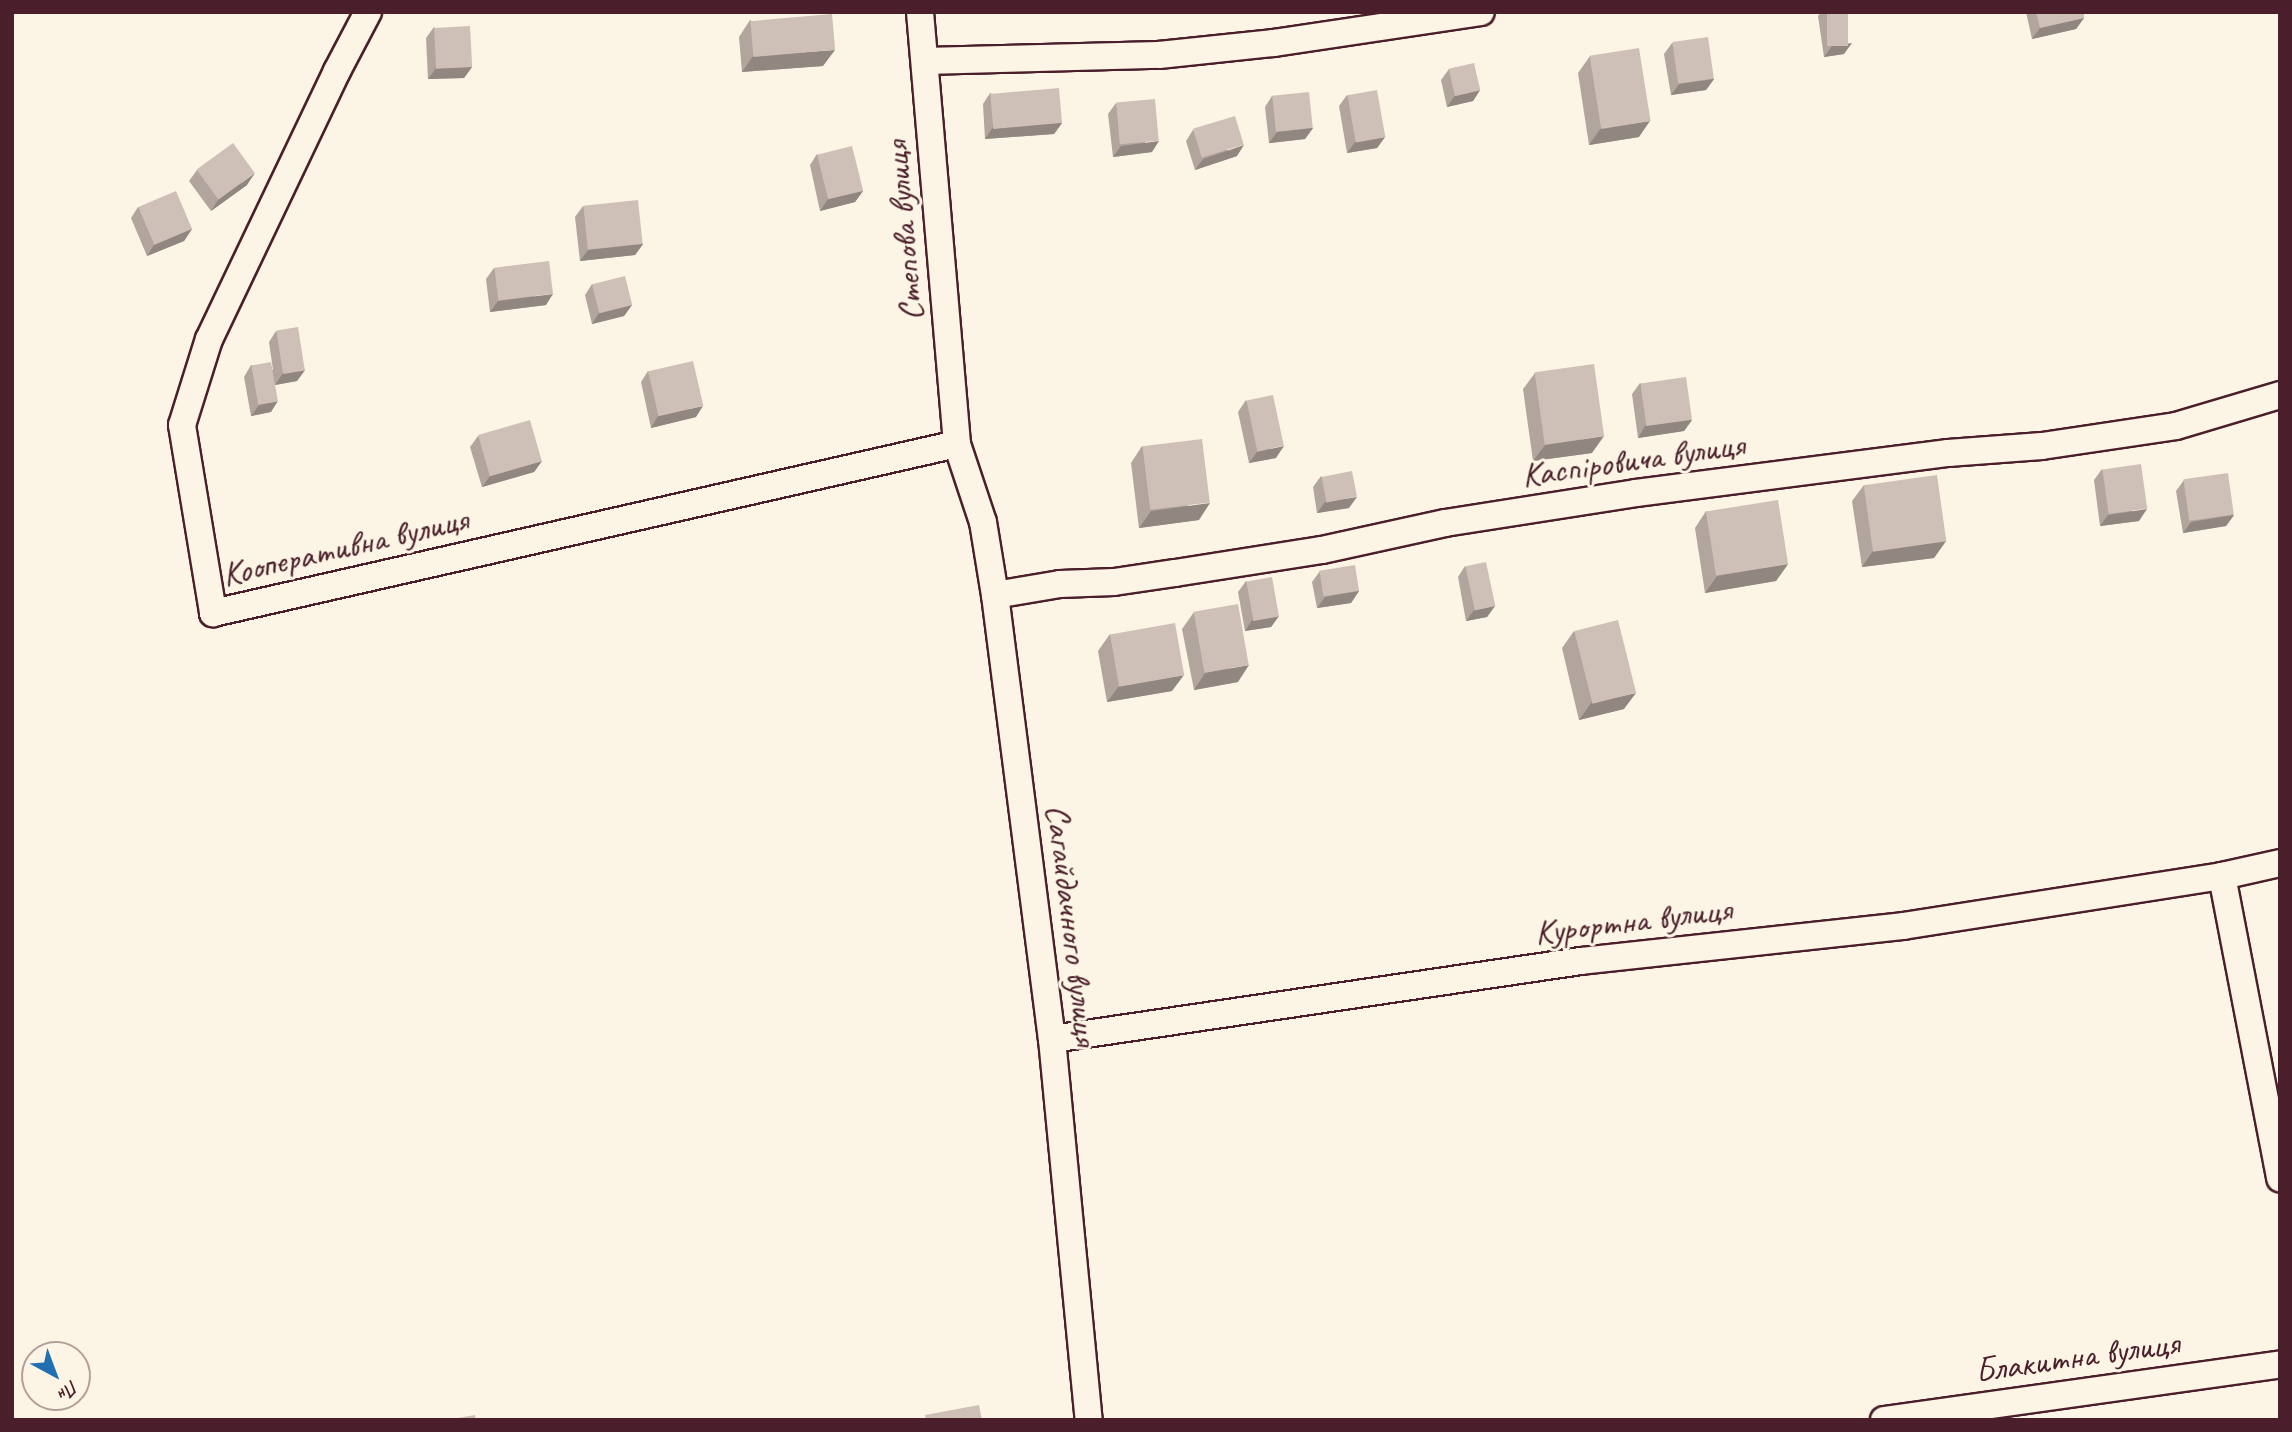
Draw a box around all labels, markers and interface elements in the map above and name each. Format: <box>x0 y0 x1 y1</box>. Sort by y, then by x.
street label: Степова вулиця <box>875 139 933 323</box>
street label: Каспіровича вулиця <box>1519 424 1747 496</box>
street label: Кооперативна вулиця <box>219 498 471 596</box>
street label: Сагайдачного вулиця <box>1036 803 1108 1047</box>
street label: Курортна вулиця <box>1533 888 1733 954</box>
street label: Блакитна вулиця <box>1973 1322 2181 1392</box>
north arrow <box>21 1341 91 1411</box>
text: Пн <box>53 1375 84 1406</box>

